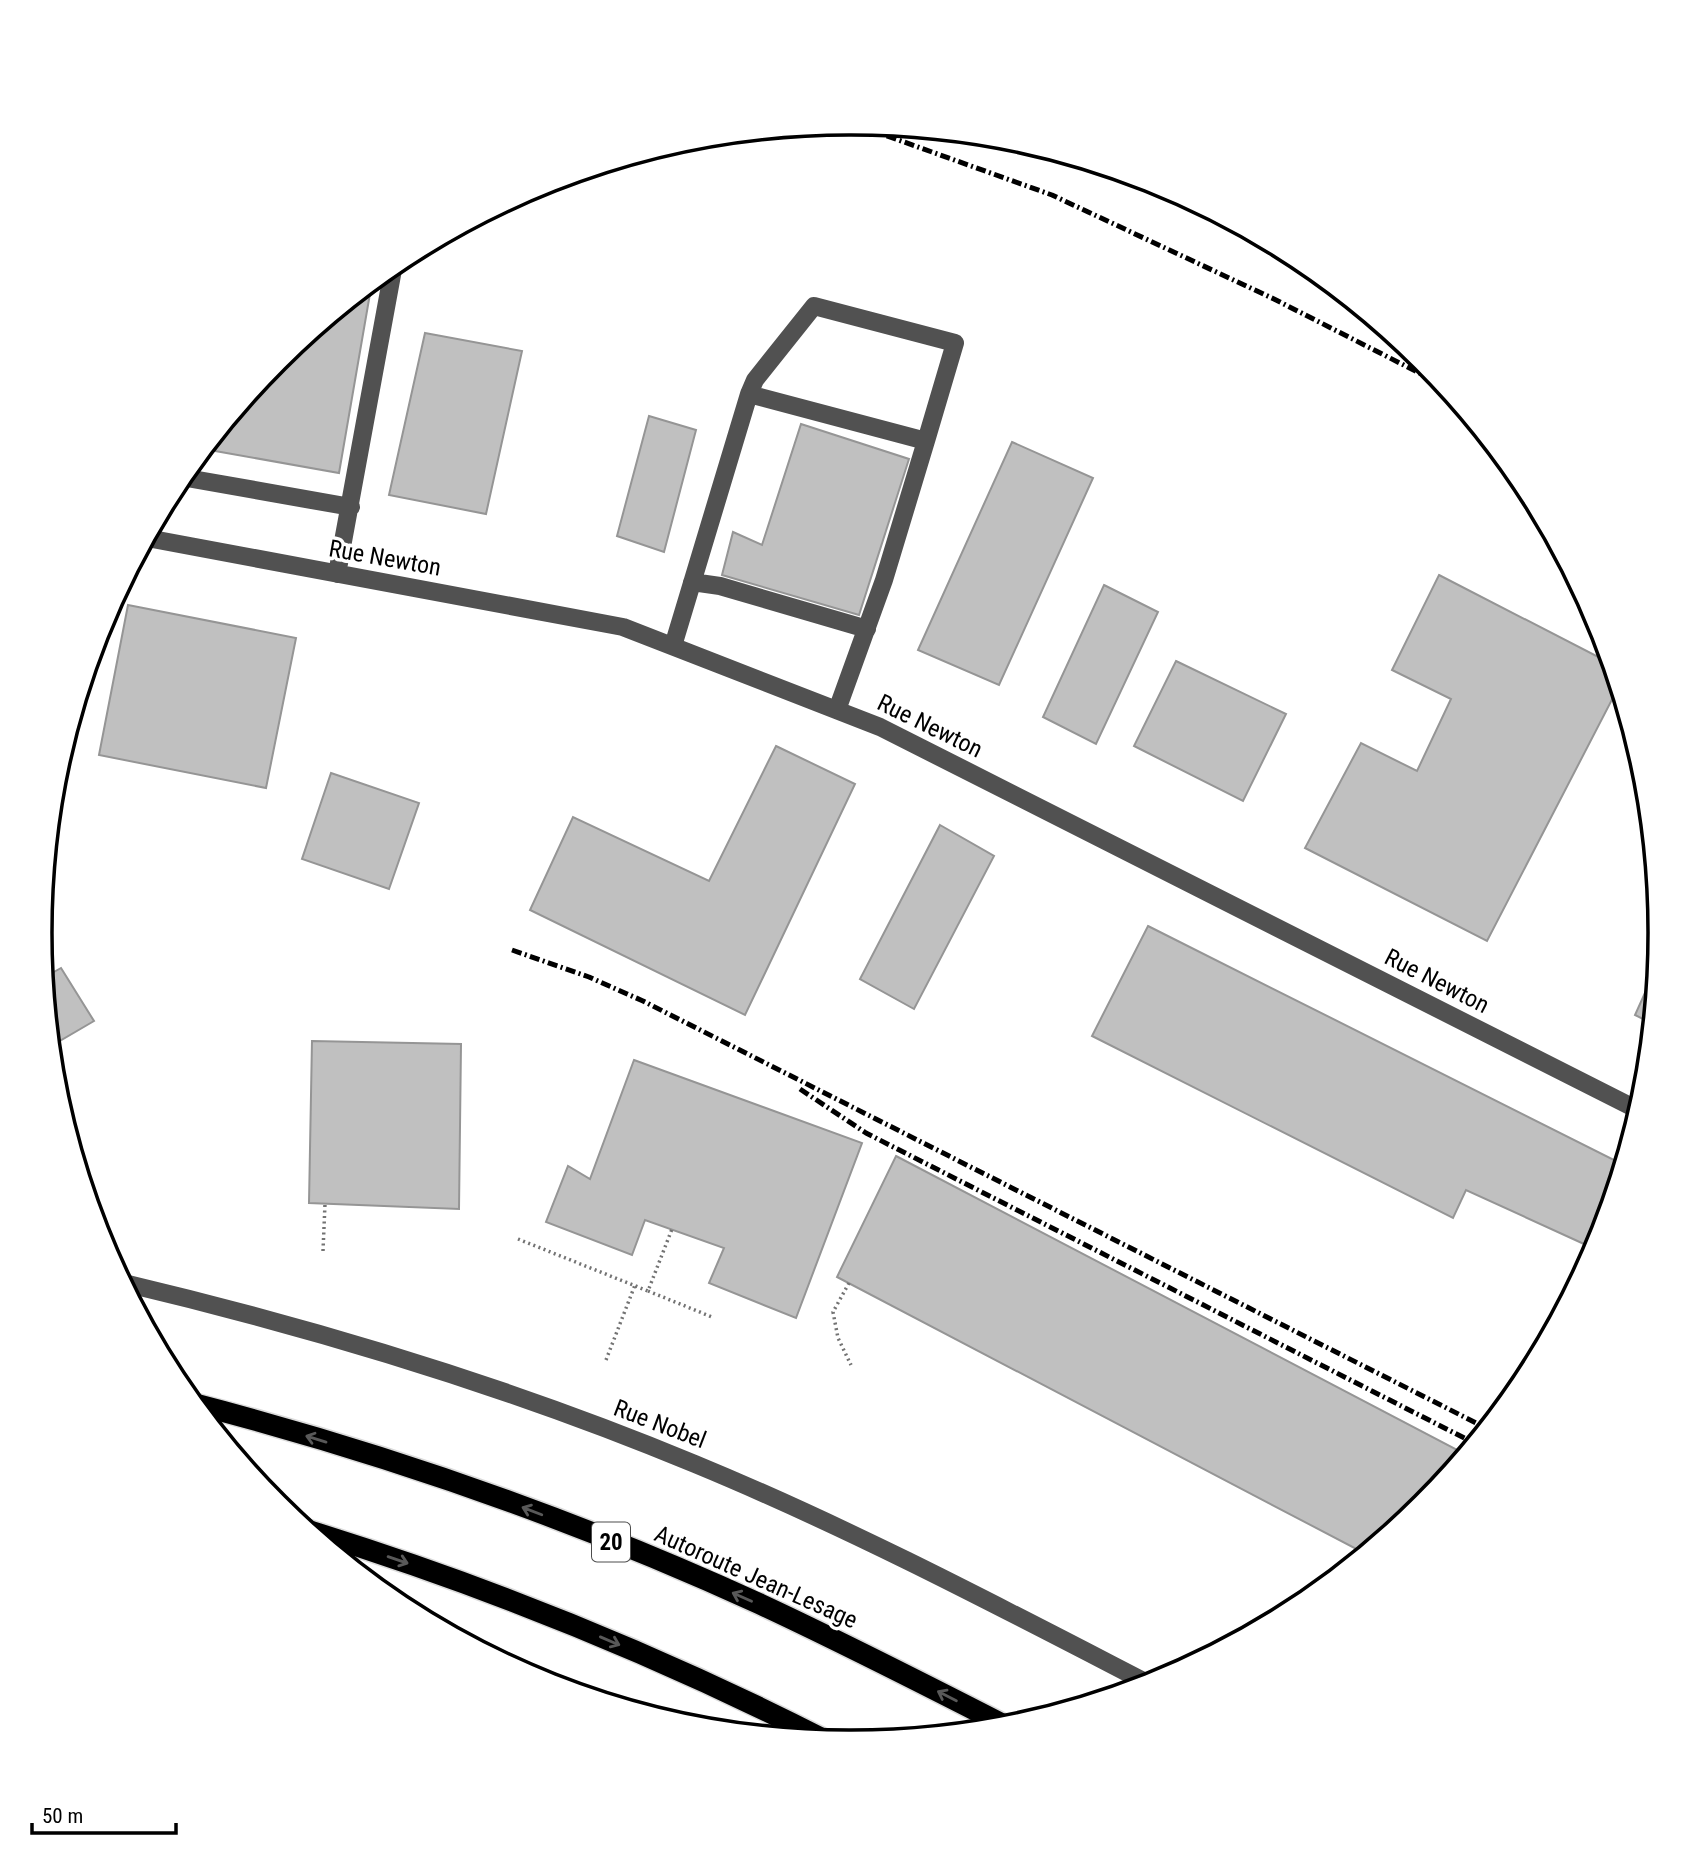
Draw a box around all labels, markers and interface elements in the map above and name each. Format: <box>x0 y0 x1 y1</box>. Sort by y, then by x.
street label: Rue Newton <box>327 534 443 582</box>
street label: Rue Newton <box>873 689 987 763</box>
street label: Rue Newton <box>1380 943 1494 1019</box>
street label: Rue Nobel <box>610 1394 710 1454</box>
one-way arrow <box>305 1431 327 1444</box>
one-way arrow <box>521 1504 543 1516</box>
street label: Autoroute Jean-Lesage <box>650 1520 862 1634</box>
road number: 20 <box>592 1522 630 1562</box>
one-way arrow <box>386 1555 408 1567</box>
one-way arrow <box>732 1589 754 1602</box>
one-way arrow <box>599 1635 621 1648</box>
one-way arrow <box>937 1688 958 1702</box>
scale bar <box>32 1792 175 1836</box>
text: 50 m <box>42 1804 83 1828</box>

